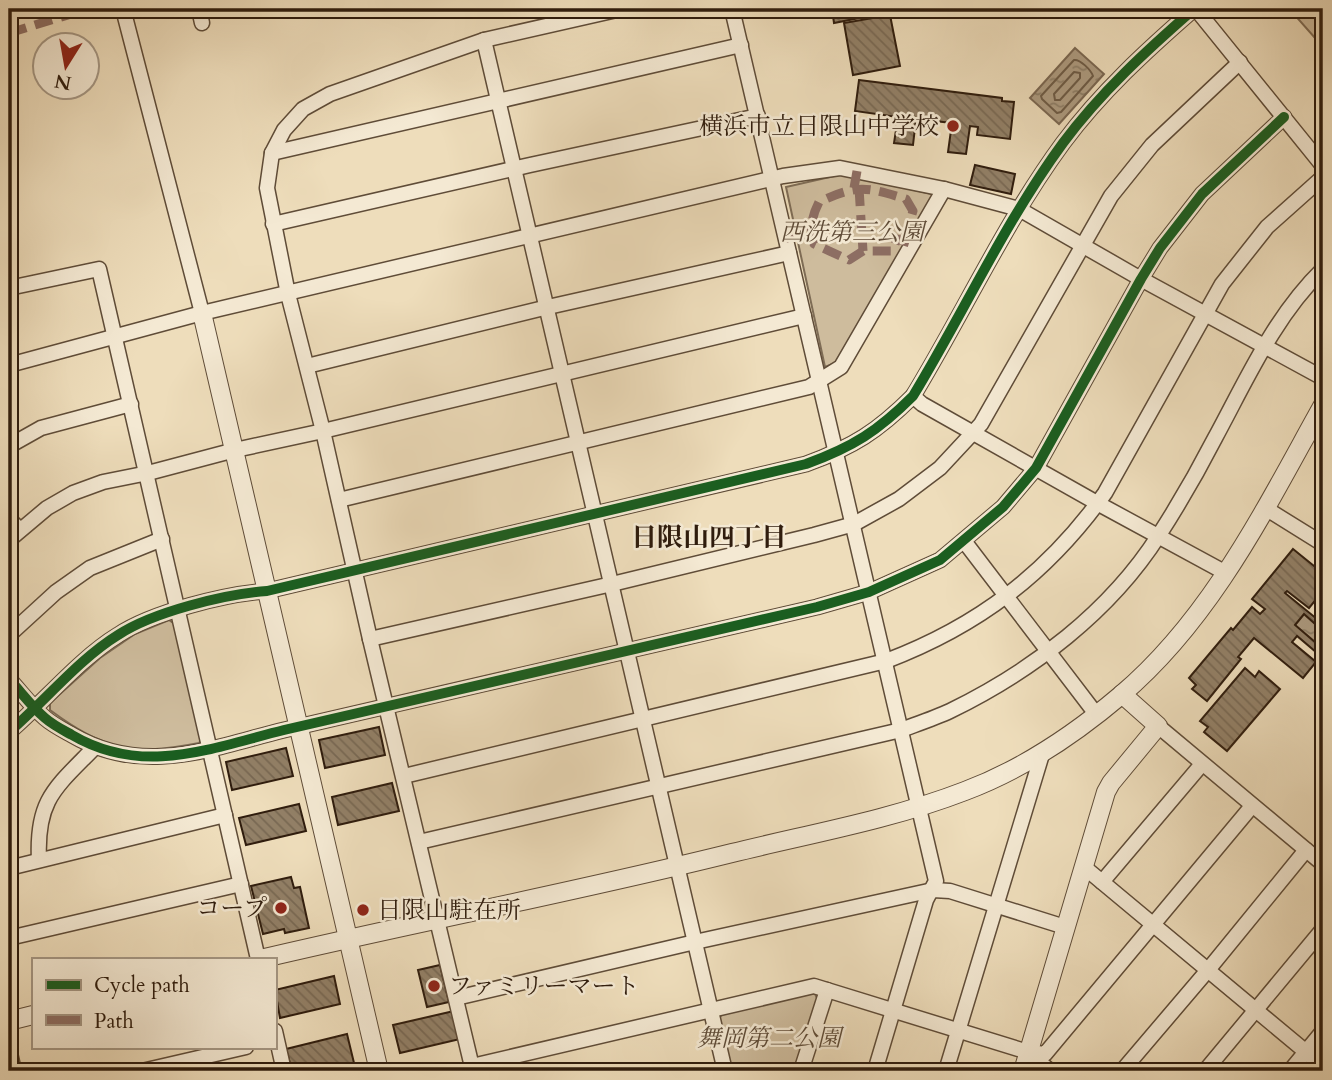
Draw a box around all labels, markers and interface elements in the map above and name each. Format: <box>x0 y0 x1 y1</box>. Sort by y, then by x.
north arrow <box>32 32 102 102</box>
text: N <box>52 67 74 96</box>
place label: 横浜市立日限山中学校 <box>699 110 939 143</box>
marker: 横浜市立日限山中学校 <box>945 118 961 134</box>
park label: 西洗第三公園 <box>780 216 928 249</box>
district label: 日限山四丁目 <box>631 520 787 555</box>
place label: コープ <box>196 892 267 925</box>
place label: 日限山駐在所 <box>377 894 521 927</box>
marker: コープ <box>273 900 289 916</box>
marker: 日限山駐在所 <box>355 902 371 918</box>
legend <box>32 958 276 1048</box>
place label: ファミリーマート <box>448 970 640 1003</box>
text: Cycle path <box>94 971 190 1000</box>
marker: ファミリーマート <box>426 978 442 994</box>
text: Path <box>94 1007 134 1036</box>
park label: 舞岡第二公園 <box>697 1022 845 1055</box>

